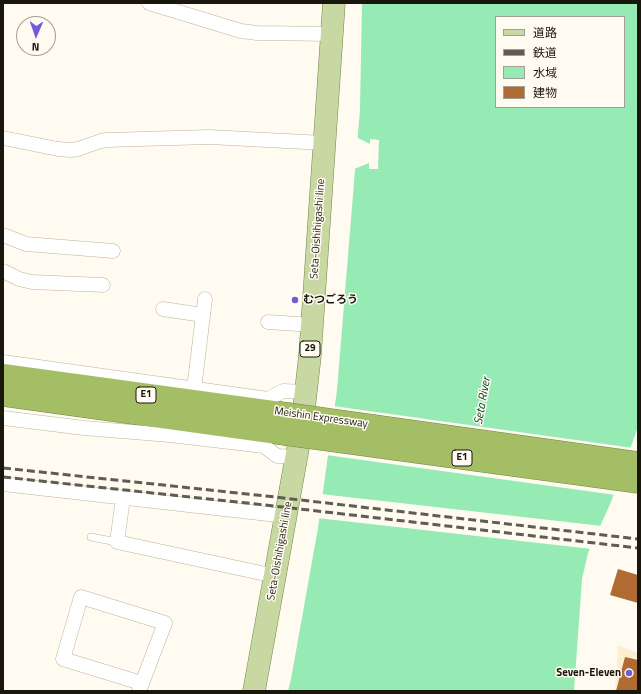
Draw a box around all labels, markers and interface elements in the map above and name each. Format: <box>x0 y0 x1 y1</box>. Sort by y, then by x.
north arrow <box>16 16 56 56</box>
legend <box>495 16 625 108</box>
text: 道路 <box>533 23 557 42</box>
text: N <box>32 39 40 55</box>
text: 鉄道 <box>533 43 557 62</box>
text: 水域 <box>533 63 557 82</box>
text: 建物 <box>533 83 557 102</box>
street label: Seta-Oishihigashi line <box>308 178 328 280</box>
place label: むつごろう <box>303 293 358 307</box>
marker: むつごろう <box>290 295 300 305</box>
road number: 29 <box>300 341 320 357</box>
water label: Seta River <box>472 376 494 426</box>
road number: E1 <box>136 387 156 403</box>
street label: Meishin Expressway <box>273 405 369 431</box>
road number: E1 <box>452 450 472 466</box>
street label: Seta-Oishihigashi line <box>265 500 295 602</box>
place label: Seven-Eleven <box>556 666 621 680</box>
marker: Seven-Eleven <box>624 668 634 678</box>

